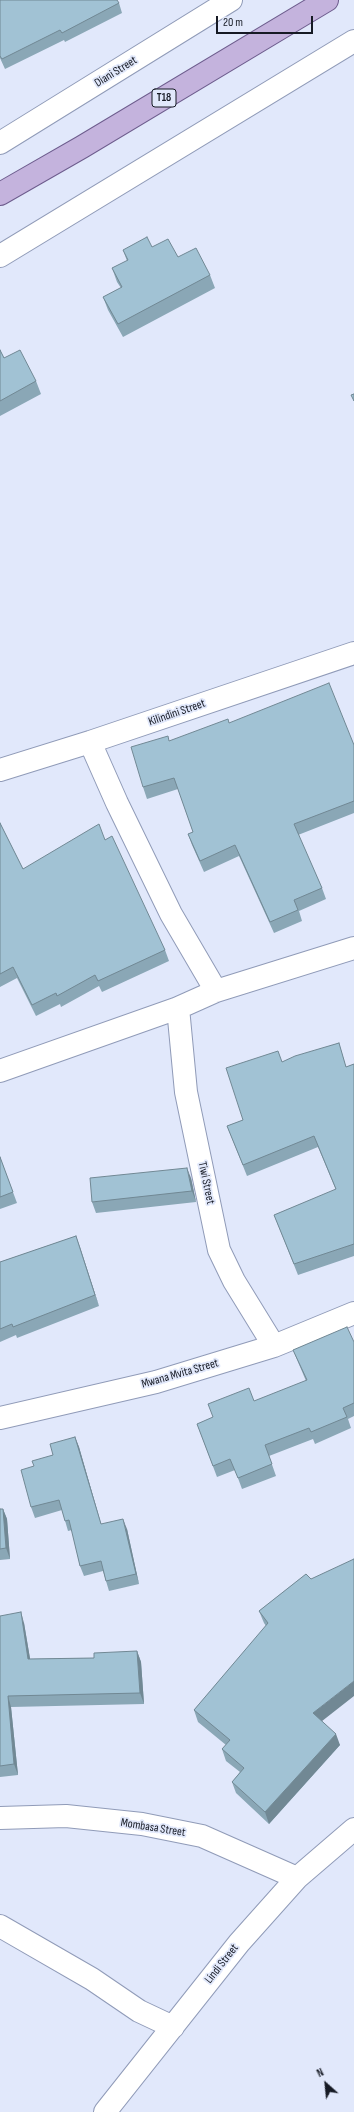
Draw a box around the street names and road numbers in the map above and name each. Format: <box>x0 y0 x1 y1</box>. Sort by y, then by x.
street label: Diani Street <box>92 53 140 91</box>
road number: T18 <box>152 89 176 107</box>
street label: Kilindini Street <box>147 697 207 729</box>
street label: Tiwi Street <box>194 1160 218 1206</box>
street label: Mwana Mvita Street <box>140 1356 220 1392</box>
street label: Mombasa Street <box>120 1816 186 1840</box>
street label: Lindi Street <box>202 1941 242 1987</box>

